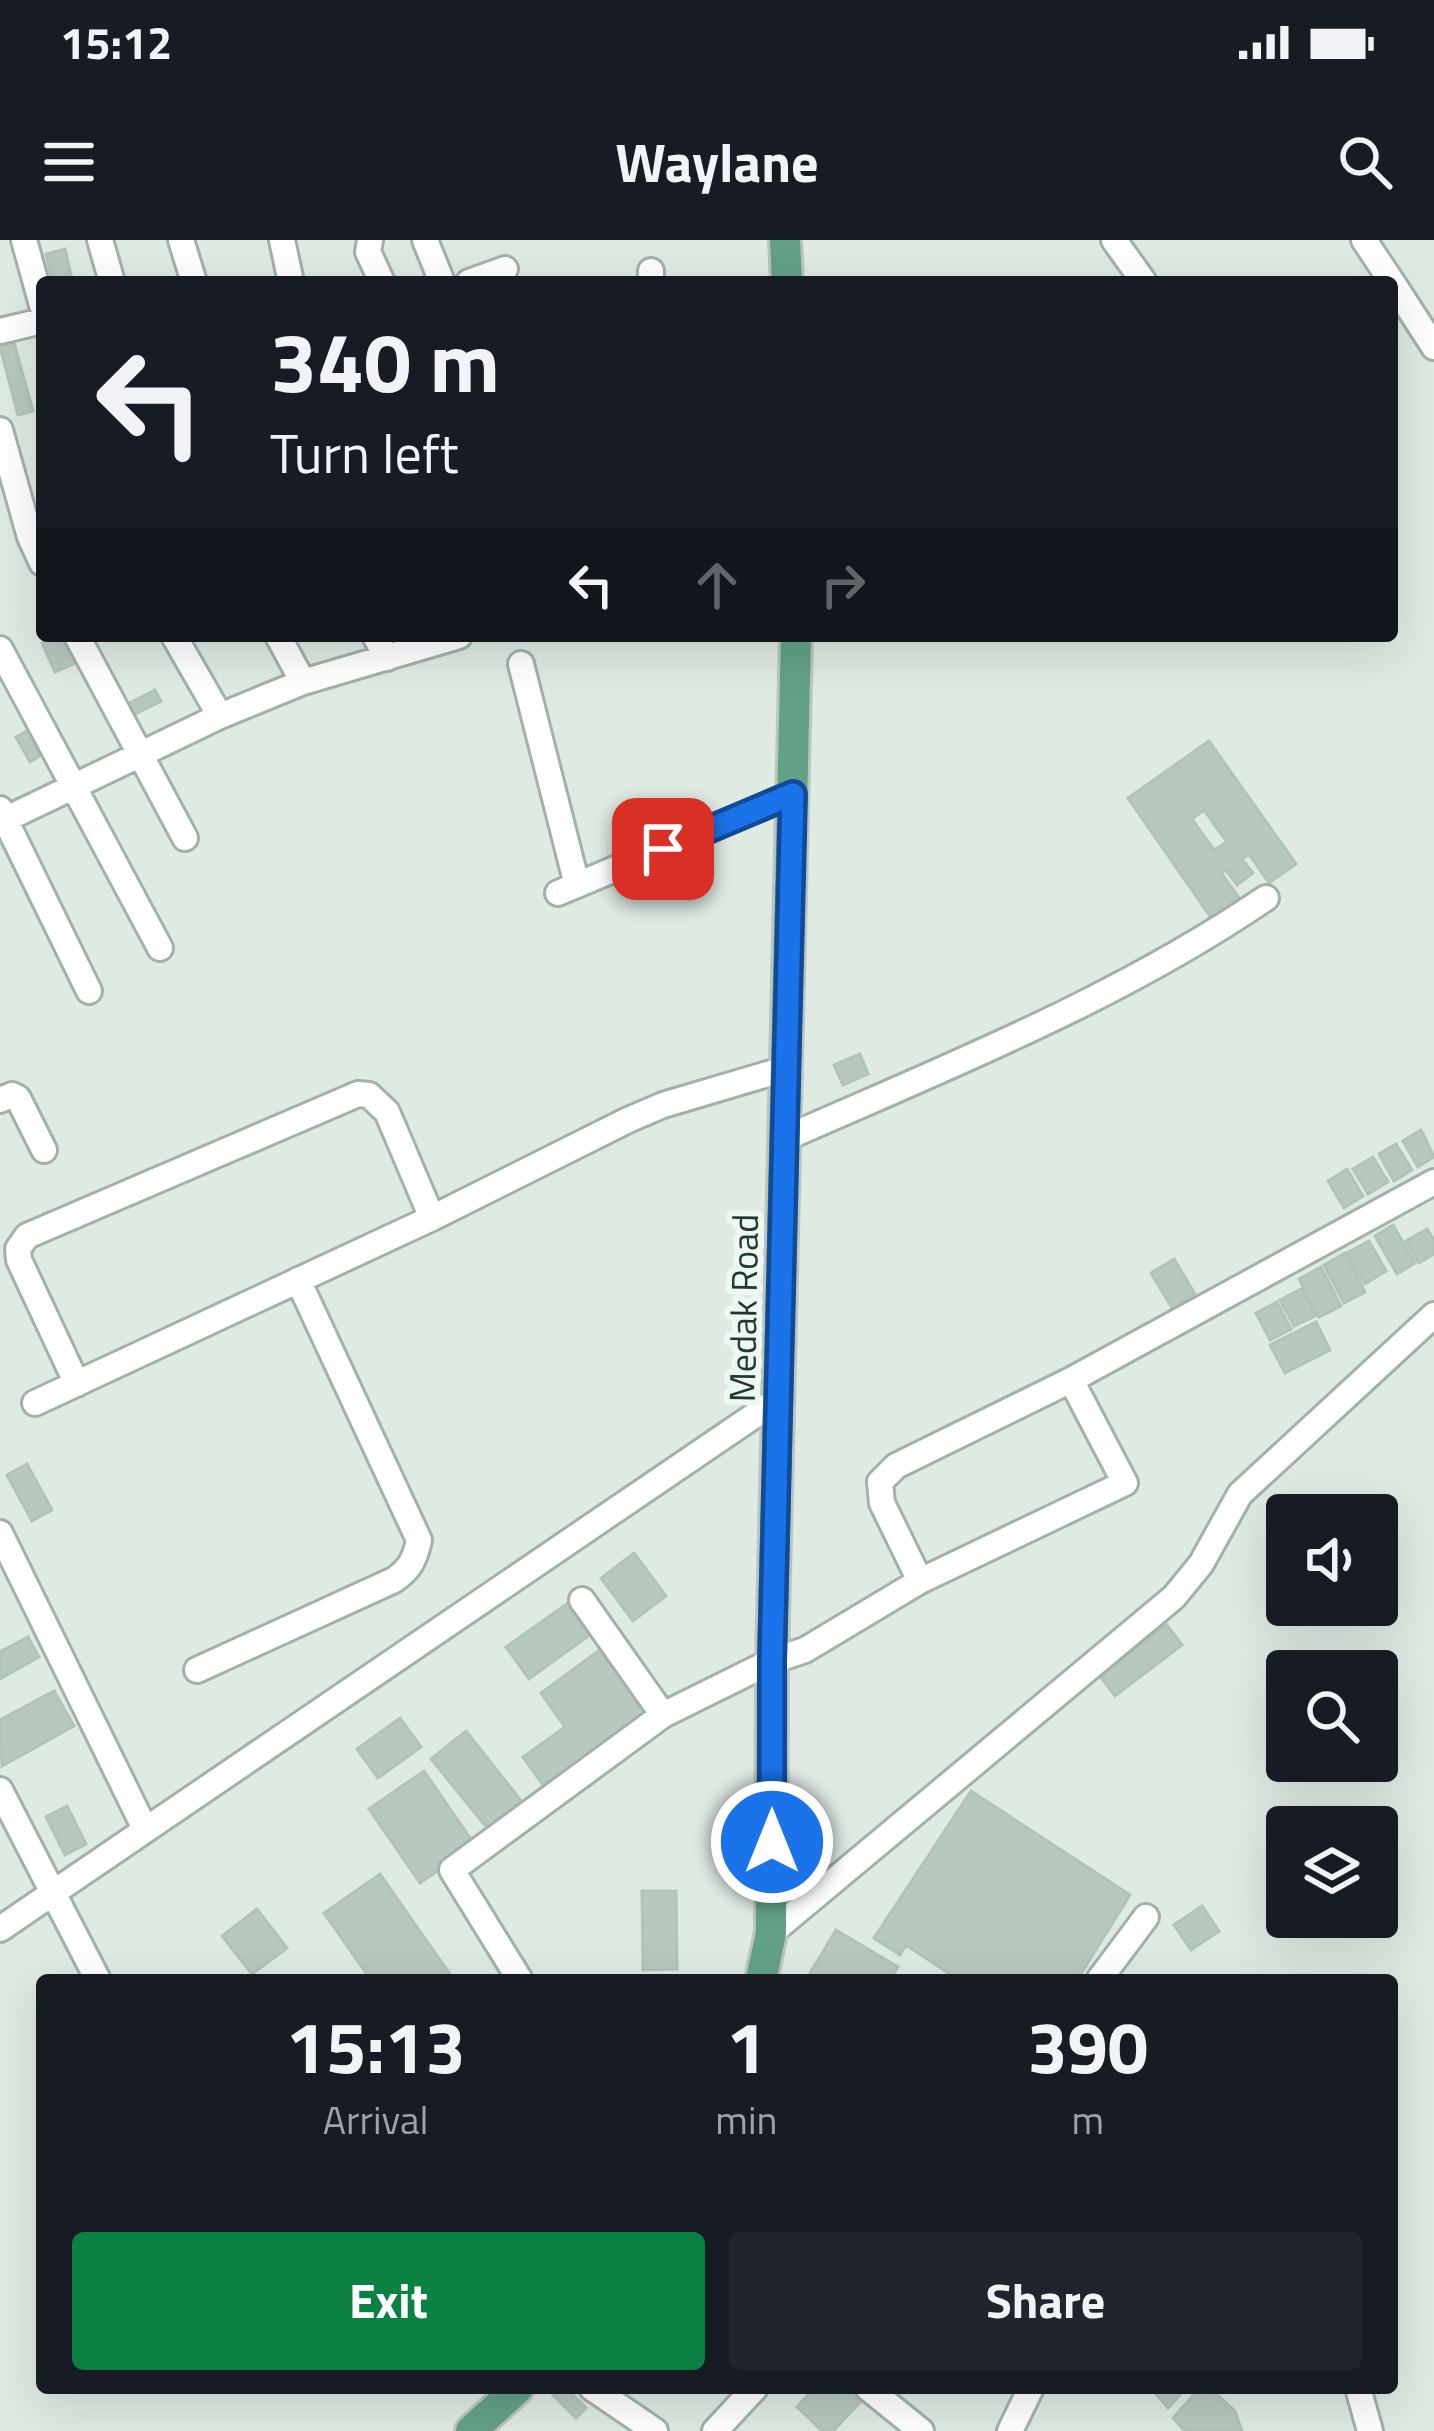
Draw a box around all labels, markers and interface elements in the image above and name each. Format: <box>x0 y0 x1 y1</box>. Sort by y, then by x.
text: 15:12 <box>60 8 172 76</box>
text: Waylane <box>615 121 819 203</box>
icon: menu <box>36 129 102 195</box>
icon: search <box>1332 129 1398 195</box>
text: 340 m <box>270 297 500 425</box>
icon: left <box>72 324 228 480</box>
text: Turn left <box>270 412 459 494</box>
icon: left <box>558 552 624 618</box>
icon: ahead <box>684 552 750 618</box>
icon: right <box>810 552 876 618</box>
pin <box>612 798 714 900</box>
icon: arrive <box>630 816 696 882</box>
street label: Medak Road <box>714 1213 772 1403</box>
map controls <box>1266 1494 1398 1938</box>
button: sound <box>1266 1494 1398 1626</box>
button: search <box>1266 1650 1398 1782</box>
position arrow <box>709 1779 835 1905</box>
button: layers <box>1266 1806 1398 1938</box>
text: 15:13 <box>286 1991 466 2101</box>
text: 1 <box>726 1991 767 2101</box>
text: 390 <box>1027 1991 1148 2101</box>
text: Arrival <box>323 2090 429 2149</box>
text: min <box>715 2090 777 2149</box>
text: m <box>1071 2090 1104 2149</box>
button: Exit <box>72 2232 705 2370</box>
button: Share <box>729 2232 1362 2370</box>

